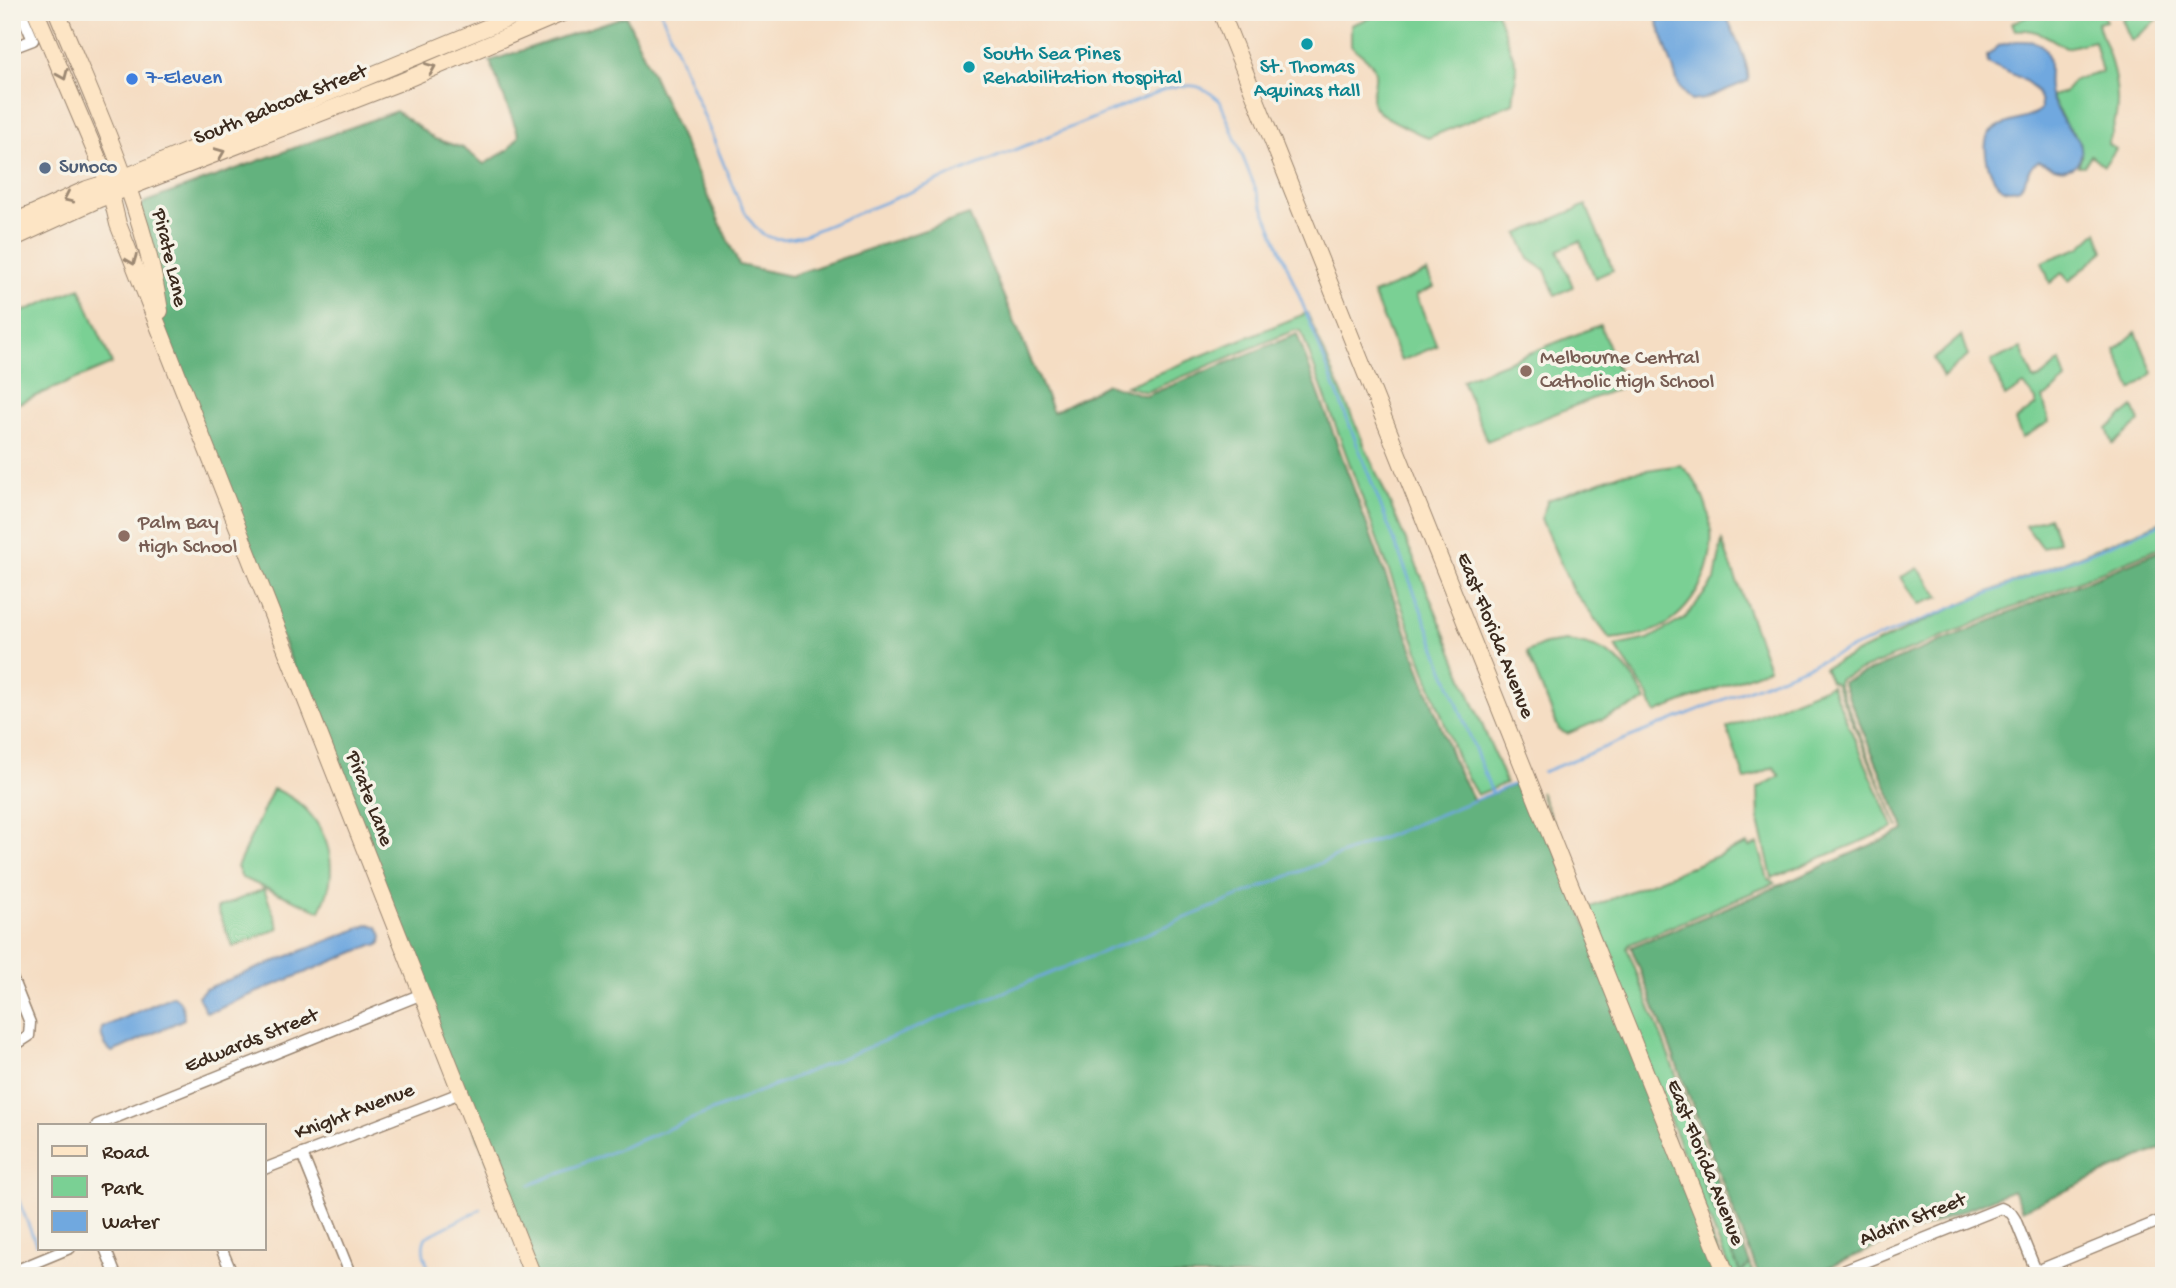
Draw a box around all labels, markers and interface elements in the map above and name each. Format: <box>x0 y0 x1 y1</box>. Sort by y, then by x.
marker: St. Thomas Aquinas Hall <box>1299 36 1315 52</box>
place label: South Sea Pines Rehabilitation Hospital <box>983 43 1182 92</box>
place label: St. Thomas Aquinas Hall <box>1254 56 1360 105</box>
street label: South Babcock Street <box>191 59 373 152</box>
marker: South Sea Pines Rehabilitation Hospital <box>961 59 977 75</box>
one-way arrow <box>425 63 437 77</box>
place label: 7-Eleven <box>145 67 222 92</box>
one-way arrow <box>55 68 69 80</box>
marker: 7-Eleven <box>124 71 140 87</box>
one-way arrow <box>214 147 226 161</box>
place label: Sunoco <box>59 156 118 181</box>
marker: Sunoco <box>37 160 53 176</box>
one-way arrow <box>63 190 75 204</box>
street label: Pirate Lane <box>144 206 192 311</box>
one-way arrow <box>124 253 138 265</box>
place label: Melbourne Central Catholic High School <box>1540 347 1714 396</box>
marker: Melbourne Central Catholic High School <box>1518 363 1534 379</box>
place label: Palm Bay High School <box>137 512 237 561</box>
marker: Palm Bay High School <box>116 528 132 544</box>
street label: East Florida Avenue <box>1449 550 1539 724</box>
street label: Pirate Lane <box>338 747 398 851</box>
street label: Edwards Street <box>182 1003 325 1080</box>
street label: East Florida Avenue <box>1659 1077 1749 1251</box>
street label: Knight Avenue <box>292 1078 419 1147</box>
legend <box>38 1124 266 1250</box>
text: Road <box>102 1142 150 1167</box>
text: Park <box>101 1178 145 1203</box>
street label: Aldrin Street <box>1856 1187 1972 1254</box>
text: Water <box>102 1212 160 1237</box>

